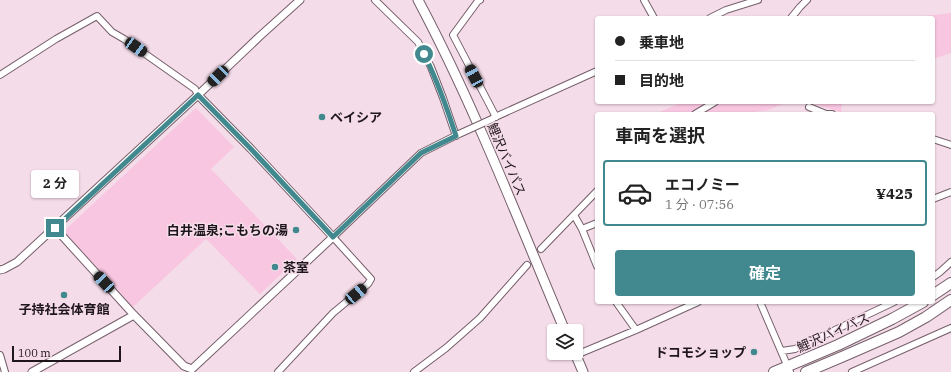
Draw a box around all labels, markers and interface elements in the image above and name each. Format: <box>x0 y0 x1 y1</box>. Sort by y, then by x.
text: 乗車地 <box>639 33 684 52</box>
car <box>123 35 149 59</box>
route start <box>415 45 433 63</box>
car <box>205 63 231 89</box>
car <box>463 63 485 89</box>
text: 目的地 <box>639 71 684 90</box>
place label: ベイシア <box>330 109 382 126</box>
marker: ベイシア <box>317 112 327 122</box>
street label: 鯉沢バイパス <box>484 120 530 198</box>
text: 車両を選択 <box>615 124 705 147</box>
callout: 2 分 <box>31 170 79 198</box>
text: 2 分 <box>43 175 67 192</box>
icon: car <box>617 175 653 211</box>
text: エコノミー <box>665 175 740 194</box>
text: ¥425 <box>876 184 913 203</box>
text: 1 分 · 07:56 <box>665 196 734 213</box>
route end <box>46 219 64 237</box>
place label: 白井温泉;こもちの湯 <box>167 222 288 239</box>
marker: 白井温泉;こもちの湯 <box>291 225 301 235</box>
button: 確定 <box>615 250 915 296</box>
place label: 茶室 <box>283 259 309 276</box>
marker: 茶室 <box>270 262 280 272</box>
car <box>91 269 117 295</box>
car <box>343 282 369 306</box>
marker: 子持社会体育館 <box>59 290 69 300</box>
place label: 子持社会体育館 <box>18 301 110 318</box>
street label: 鯉沢バイパス <box>794 309 872 356</box>
map controls <box>547 324 583 360</box>
button: layers <box>547 324 583 360</box>
scale bar <box>12 344 121 363</box>
place label: ドコモショップ <box>655 344 746 361</box>
text: 100 m <box>18 346 51 360</box>
marker: ドコモショップ <box>749 347 759 357</box>

